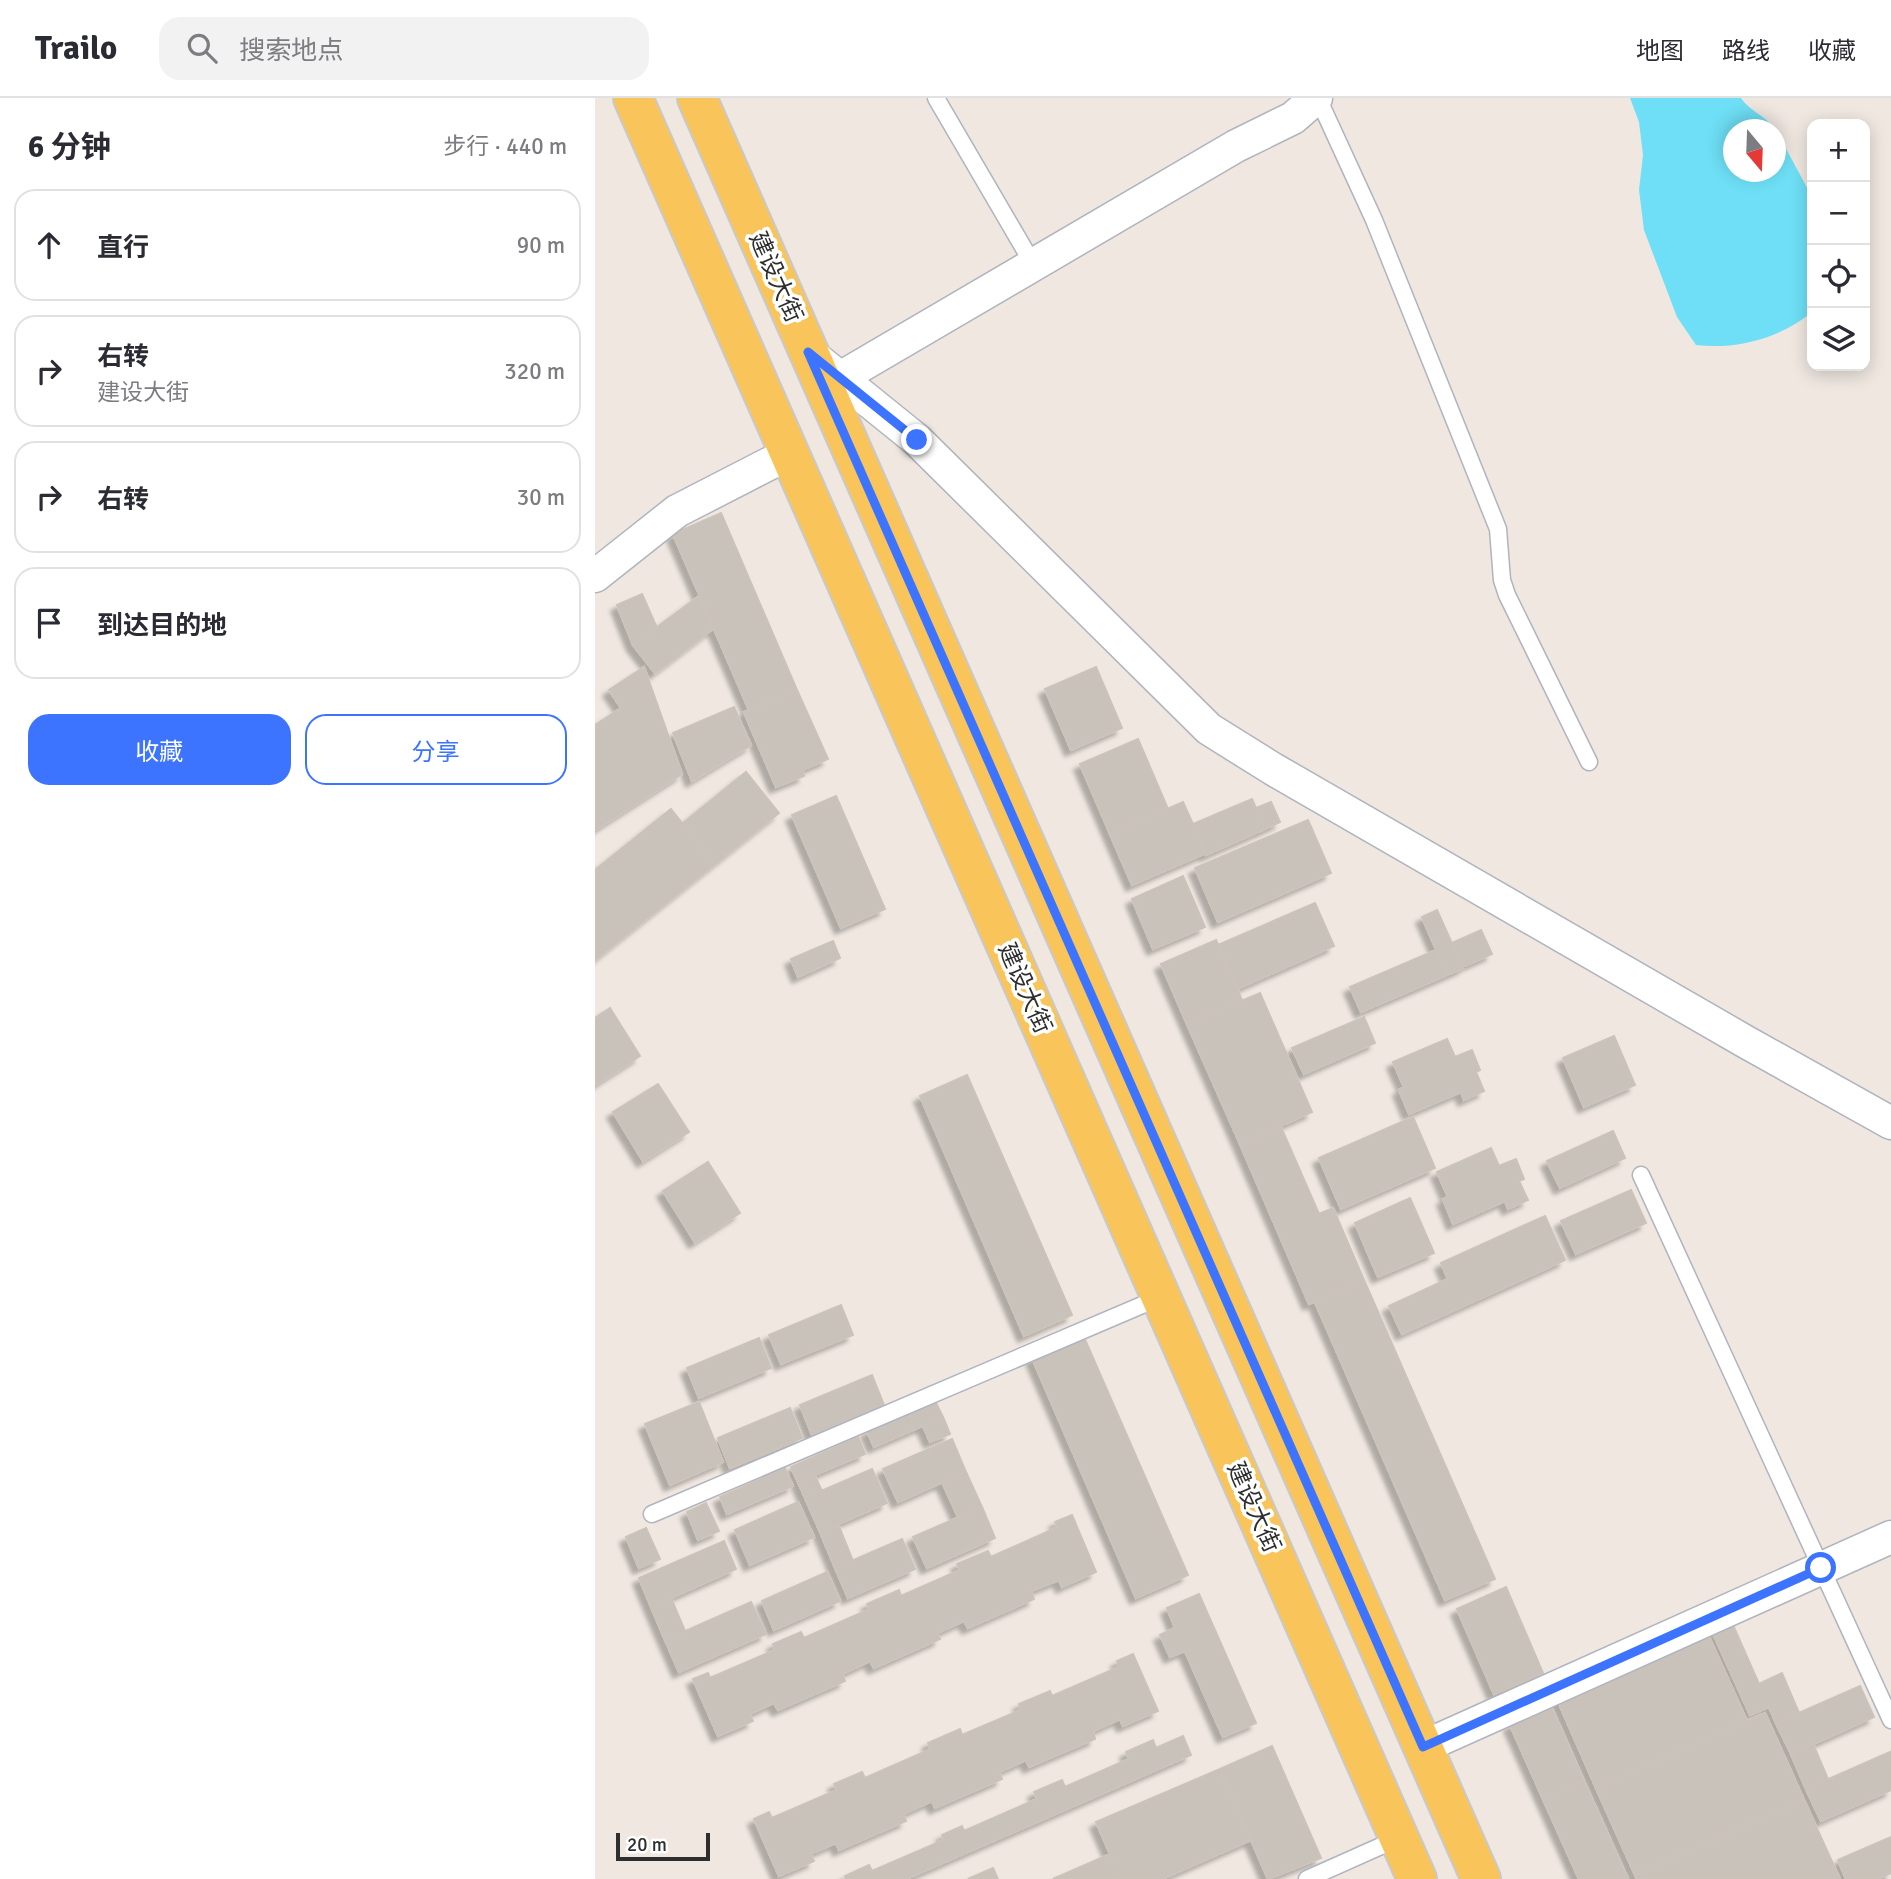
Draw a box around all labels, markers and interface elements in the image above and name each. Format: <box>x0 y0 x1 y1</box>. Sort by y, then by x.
search box <box>159 17 649 80</box>
text: Trailo <box>35 28 117 69</box>
icon: search <box>183 29 221 67</box>
text: 搜索地点 <box>239 35 343 67</box>
text: 地图 <box>1636 36 1684 66</box>
text: 路线 <box>1722 36 1770 66</box>
text: 收藏 <box>1808 36 1856 66</box>
north arrow <box>1723 119 1786 182</box>
map controls <box>1807 119 1870 371</box>
button: + <box>1807 119 1870 182</box>
text: 6 分钟 <box>28 129 111 166</box>
text: 步行 · 440 m <box>443 132 567 161</box>
button: − <box>1807 182 1870 245</box>
icon: ahead <box>30 226 68 264</box>
street label: 建设大街 <box>743 227 809 327</box>
text: 90 m <box>517 231 565 260</box>
text: 直行 <box>97 232 149 264</box>
button: locate <box>1807 245 1870 308</box>
button: layers <box>1807 308 1870 371</box>
text: 右转 <box>97 341 149 373</box>
icon: right <box>30 352 68 390</box>
text: 320 m <box>504 357 565 386</box>
text: 建设大街 <box>97 378 189 407</box>
route end <box>901 424 932 455</box>
icon: right <box>30 478 68 516</box>
text: 30 m <box>517 483 565 512</box>
text: 右转 <box>97 484 149 516</box>
icon: arrive <box>30 604 68 642</box>
text: 到达目的地 <box>97 610 227 642</box>
button: 收藏 <box>28 714 291 785</box>
button: 分享 <box>305 714 567 785</box>
street label: 建设大街 <box>992 938 1058 1038</box>
street label: 建设大街 <box>1221 1457 1287 1557</box>
route start <box>1805 1552 1836 1583</box>
scale bar <box>616 1830 711 1862</box>
text: 20 m <box>627 1833 667 1857</box>

